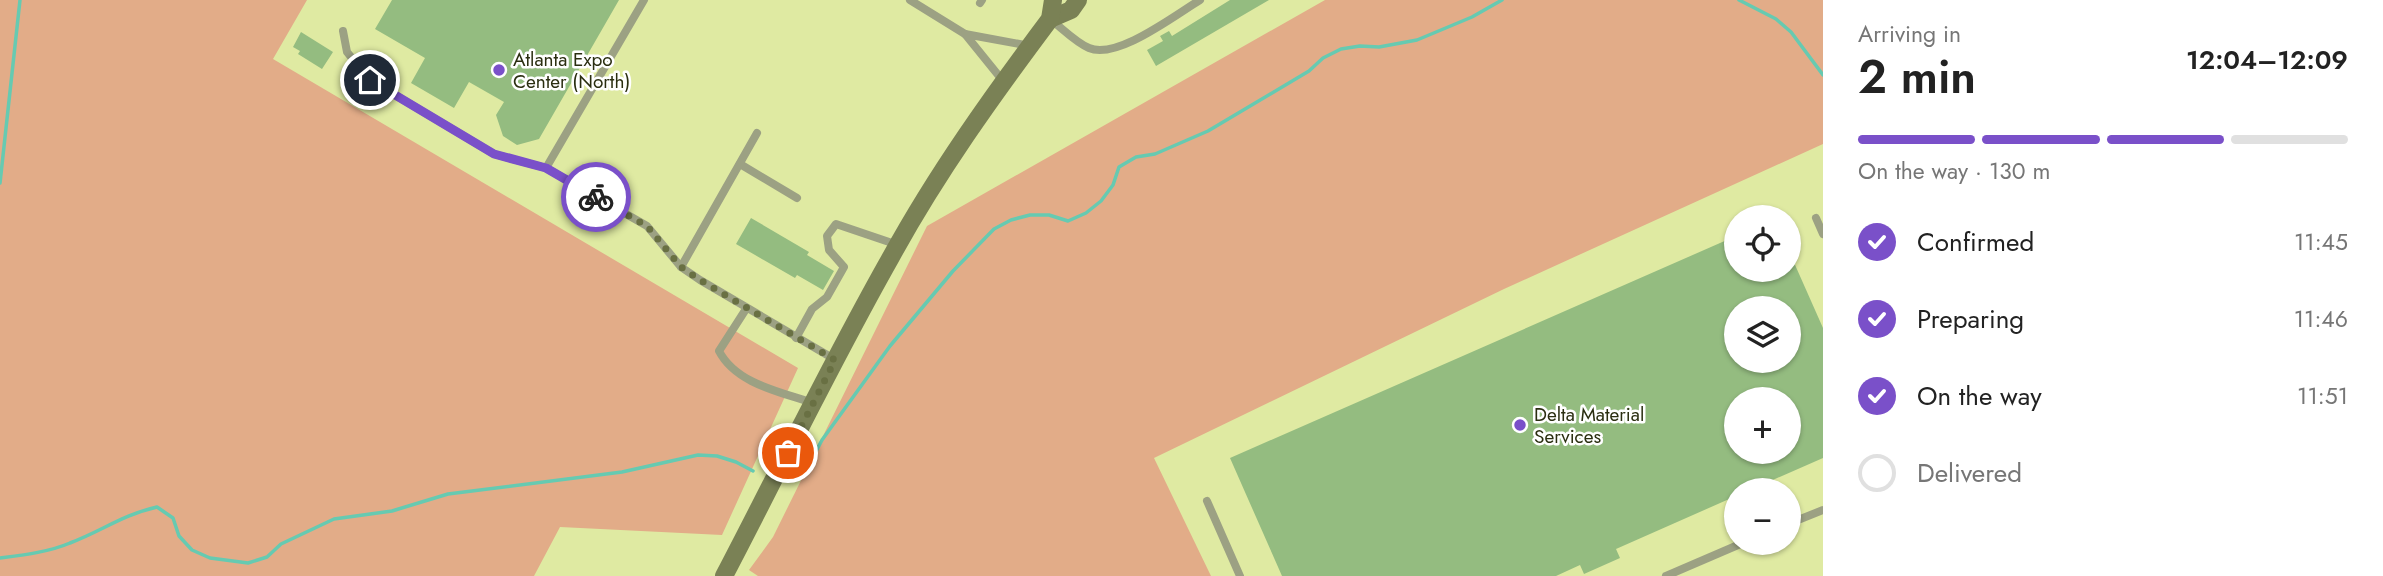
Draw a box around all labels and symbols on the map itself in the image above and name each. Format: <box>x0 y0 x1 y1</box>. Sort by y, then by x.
place label: Atlanta Expo Center (North) <box>513 46 630 95</box>
pin <box>340 50 400 110</box>
marker: Atlanta Expo Center (North) <box>491 62 507 78</box>
courier <box>561 162 631 232</box>
place label: Delta Material Services <box>1534 401 1644 450</box>
marker: Delta Material Services <box>1512 417 1528 433</box>
pin <box>758 423 818 483</box>

